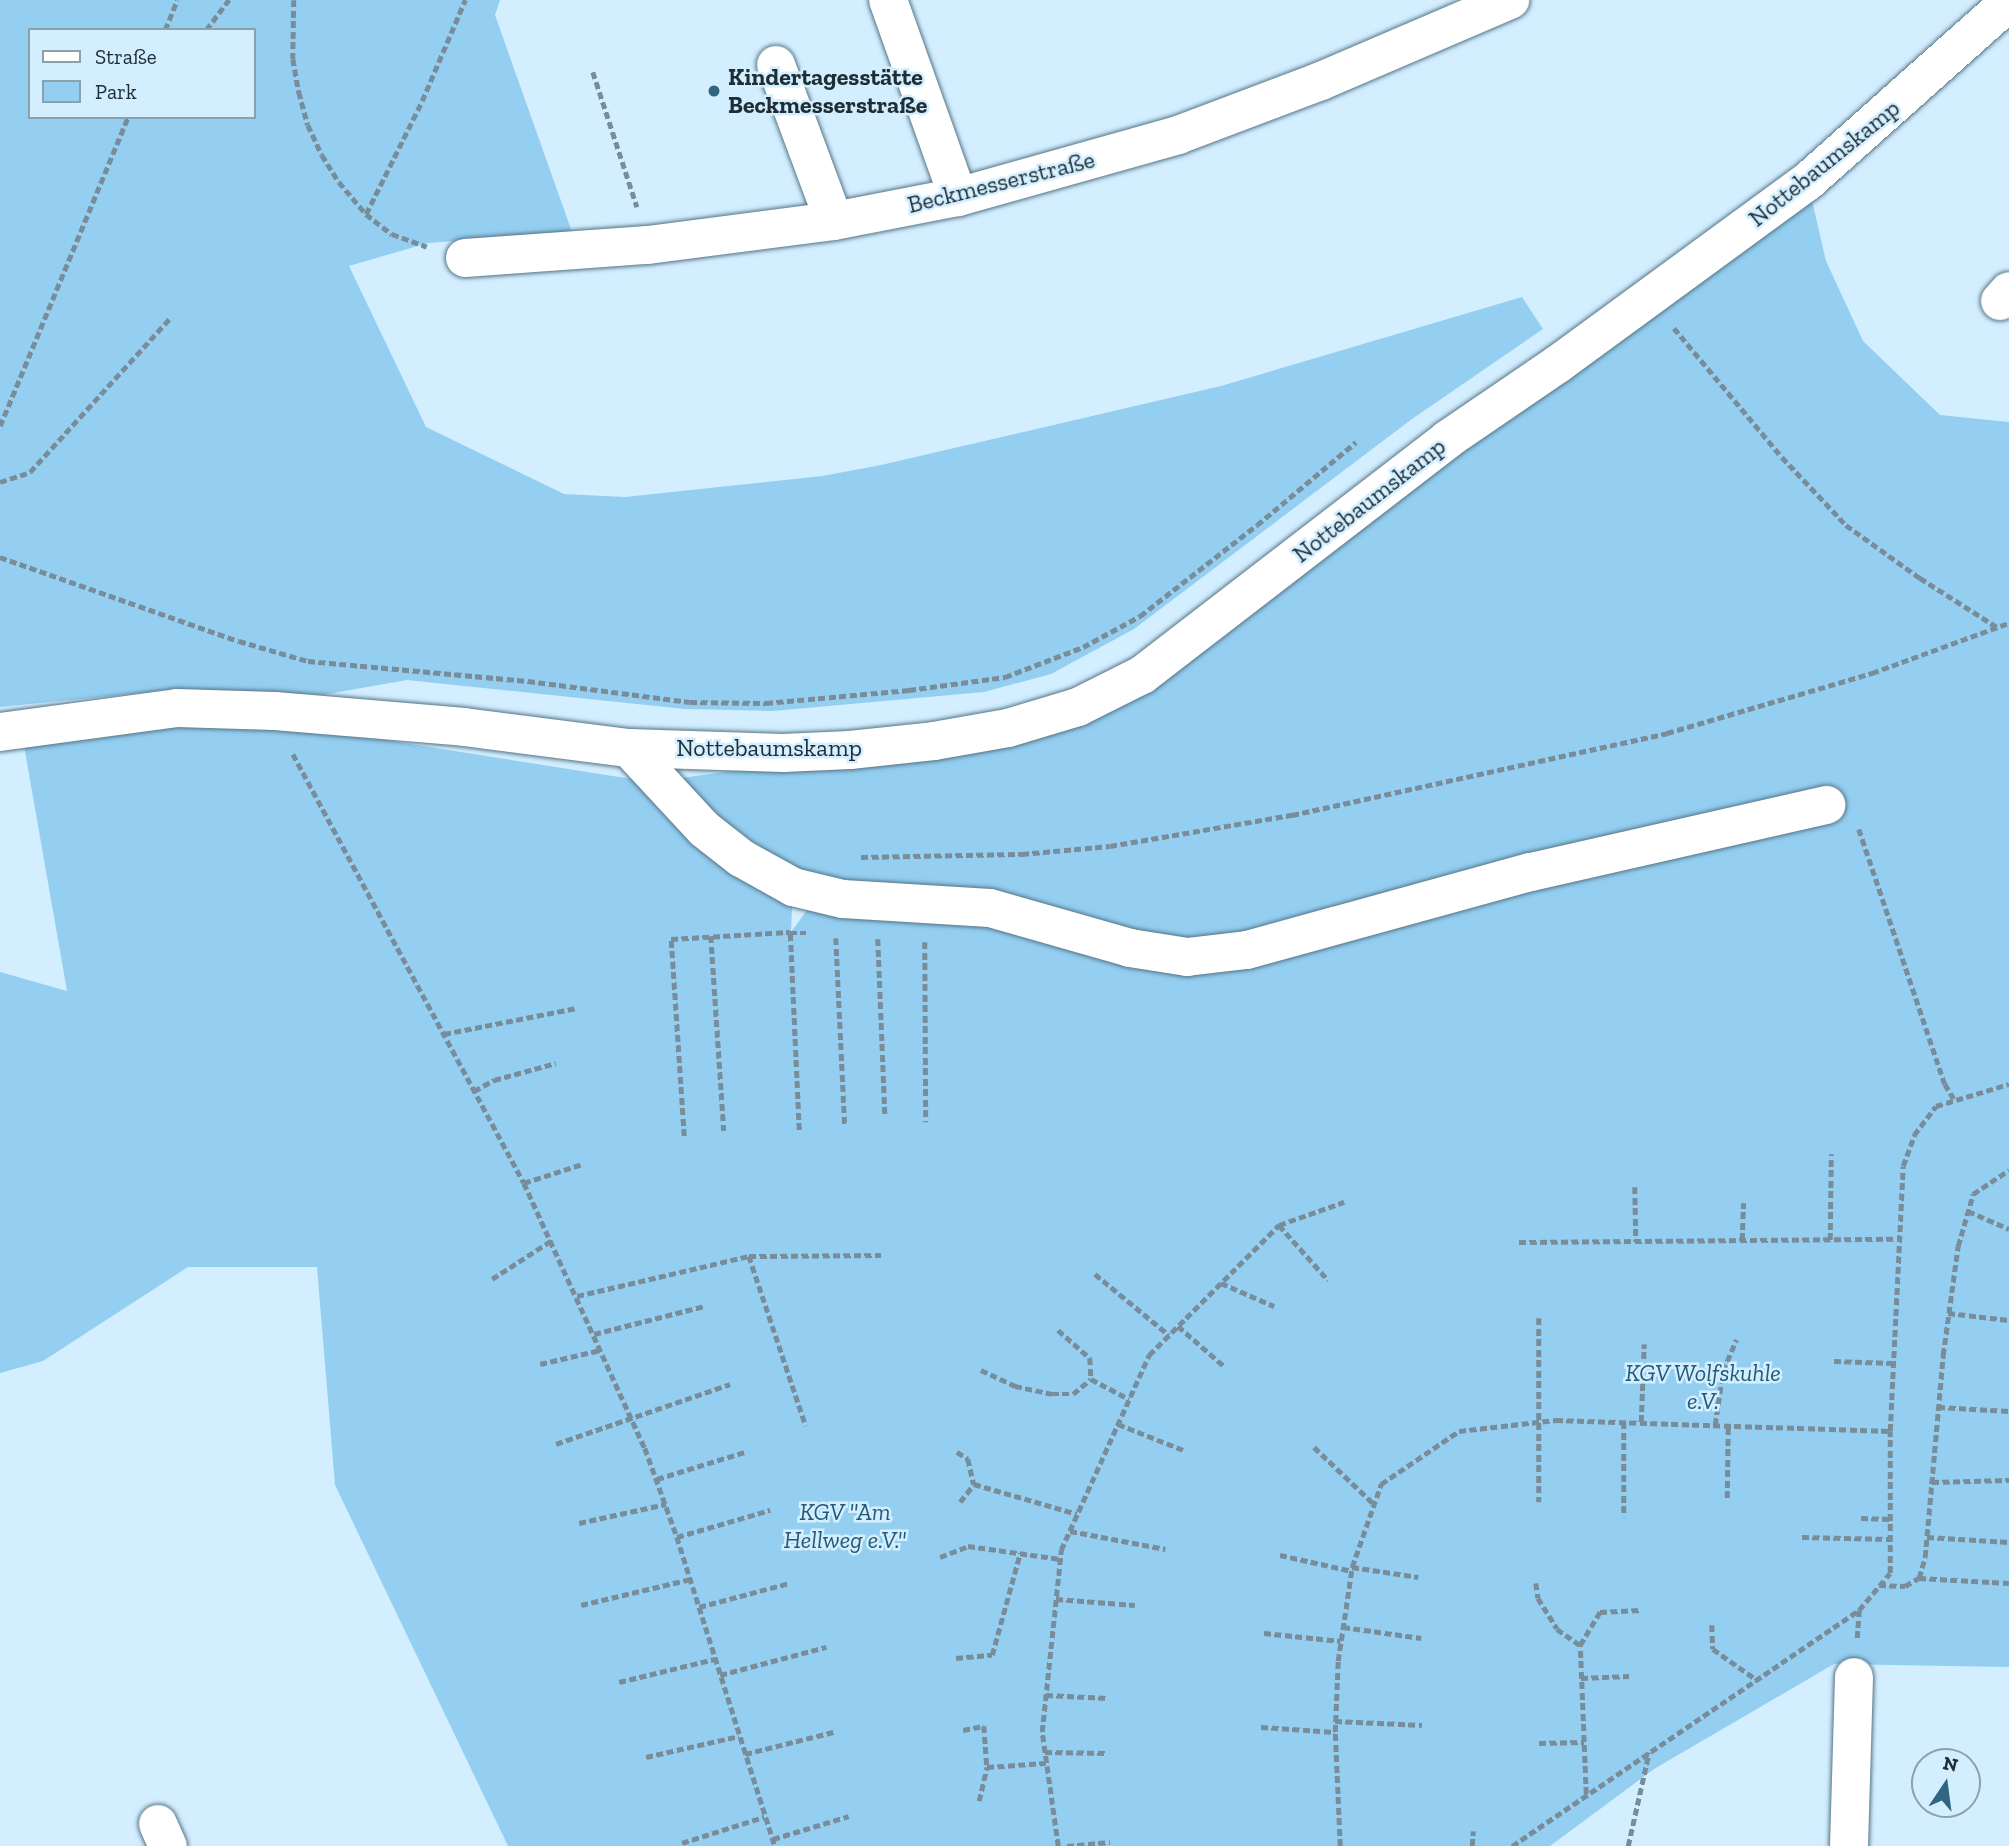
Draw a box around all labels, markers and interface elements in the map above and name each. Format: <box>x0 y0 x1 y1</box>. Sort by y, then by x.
legend <box>28 28 256 119</box>
text: Straße <box>95 44 157 69</box>
place label: Kindertagesstätte Beckmesserstraße <box>728 63 927 119</box>
text: Park <box>95 79 137 104</box>
marker: Kindertagesstätte Beckmesserstraße <box>706 83 722 99</box>
street label: Nottebaumskamp <box>1743 93 1905 233</box>
street label: Beckmesserstraße <box>904 145 1098 219</box>
street label: Nottebaumskamp <box>1287 431 1451 569</box>
street label: Nottebaumskamp <box>676 734 862 762</box>
park label: KGV Wolfskuhle e.V. <box>1624 1359 1782 1415</box>
park label: KGV "Am Hellweg e.V." <box>784 1498 906 1554</box>
north arrow <box>1911 1748 1981 1818</box>
text: N <box>1941 1751 1960 1777</box>

